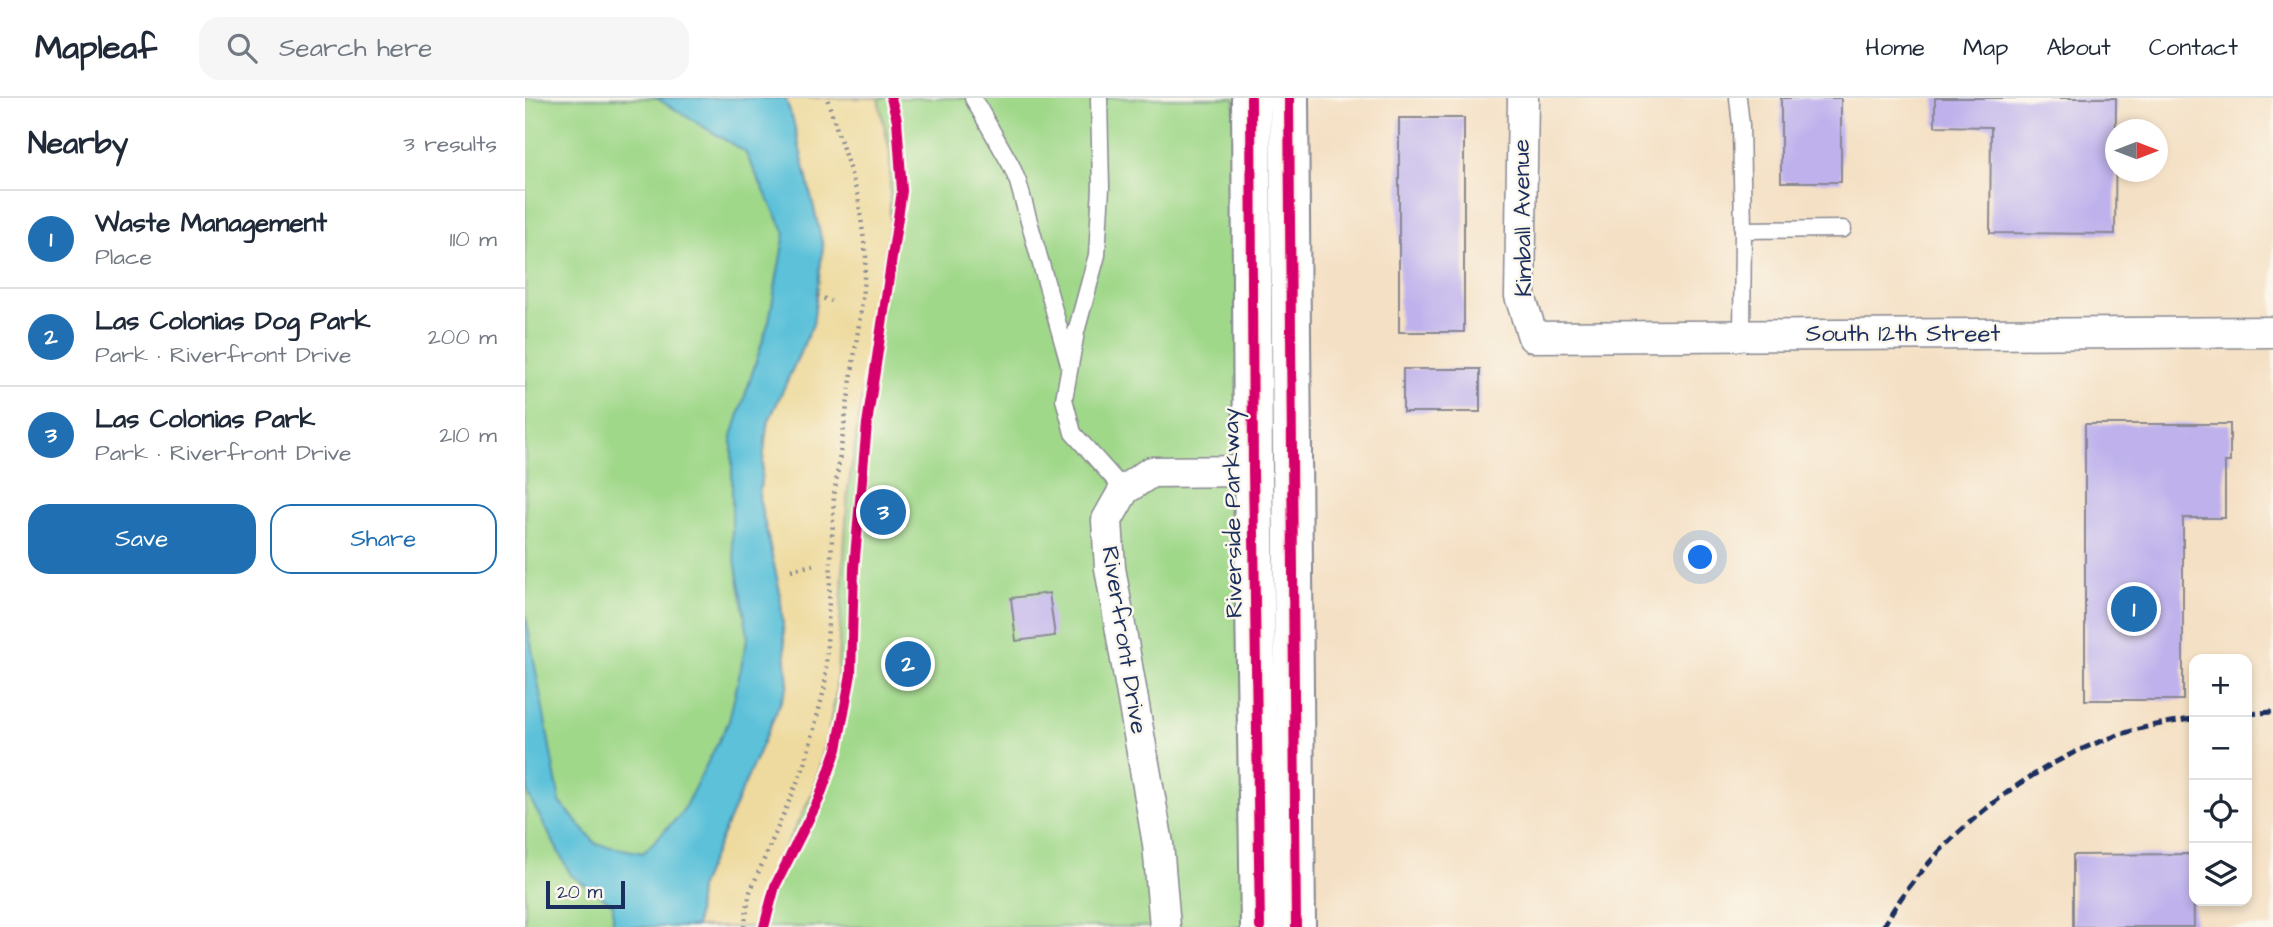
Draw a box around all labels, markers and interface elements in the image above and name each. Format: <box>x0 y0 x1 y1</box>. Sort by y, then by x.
search box <box>199 17 689 80</box>
text: Mapleaf <box>35 25 157 71</box>
icon: search <box>223 29 261 67</box>
text: Search here <box>279 30 432 66</box>
text: Home <box>1865 31 1925 65</box>
text: Map <box>1963 31 2008 65</box>
text: About <box>2046 31 2111 65</box>
text: Contact <box>2149 31 2238 65</box>
north arrow <box>2105 119 2168 182</box>
text: Nearby <box>28 123 128 165</box>
text: 3 results <box>403 128 497 160</box>
street label: Kimball Avenue <box>1505 139 1541 297</box>
text: Waste Management <box>95 205 327 241</box>
text: 1 <box>50 223 52 255</box>
text: 110 m <box>449 223 497 255</box>
text: Place <box>95 241 152 273</box>
text: Las Colonias Dog Park <box>95 303 371 339</box>
street label: South 12th Street <box>1806 317 2000 351</box>
text: 2 <box>44 321 58 353</box>
text: 200 m <box>428 321 497 353</box>
text: Park · Riverfront Drive <box>95 339 352 371</box>
text: Las Colonias Park <box>95 401 315 437</box>
street label: Riverside Parkway <box>1214 408 1253 618</box>
text: 3 <box>45 419 57 451</box>
text: 210 m <box>439 419 497 451</box>
text: Park · Riverfront Drive <box>95 437 352 469</box>
pin: 3 <box>860 486 906 538</box>
button: Save <box>28 504 256 574</box>
button: Share <box>270 504 497 574</box>
your location <box>1683 540 1717 574</box>
street label: Riverfront Drive <box>1092 544 1156 736</box>
pin: 1 <box>2111 583 2157 635</box>
pin: 2 <box>885 638 931 690</box>
map controls <box>2189 654 2252 906</box>
button: + <box>2189 654 2252 717</box>
button: − <box>2189 717 2252 780</box>
button: locate <box>2189 780 2252 843</box>
button: layers <box>2189 843 2252 906</box>
scale bar <box>546 878 625 910</box>
text: 20 m <box>557 879 602 906</box>

